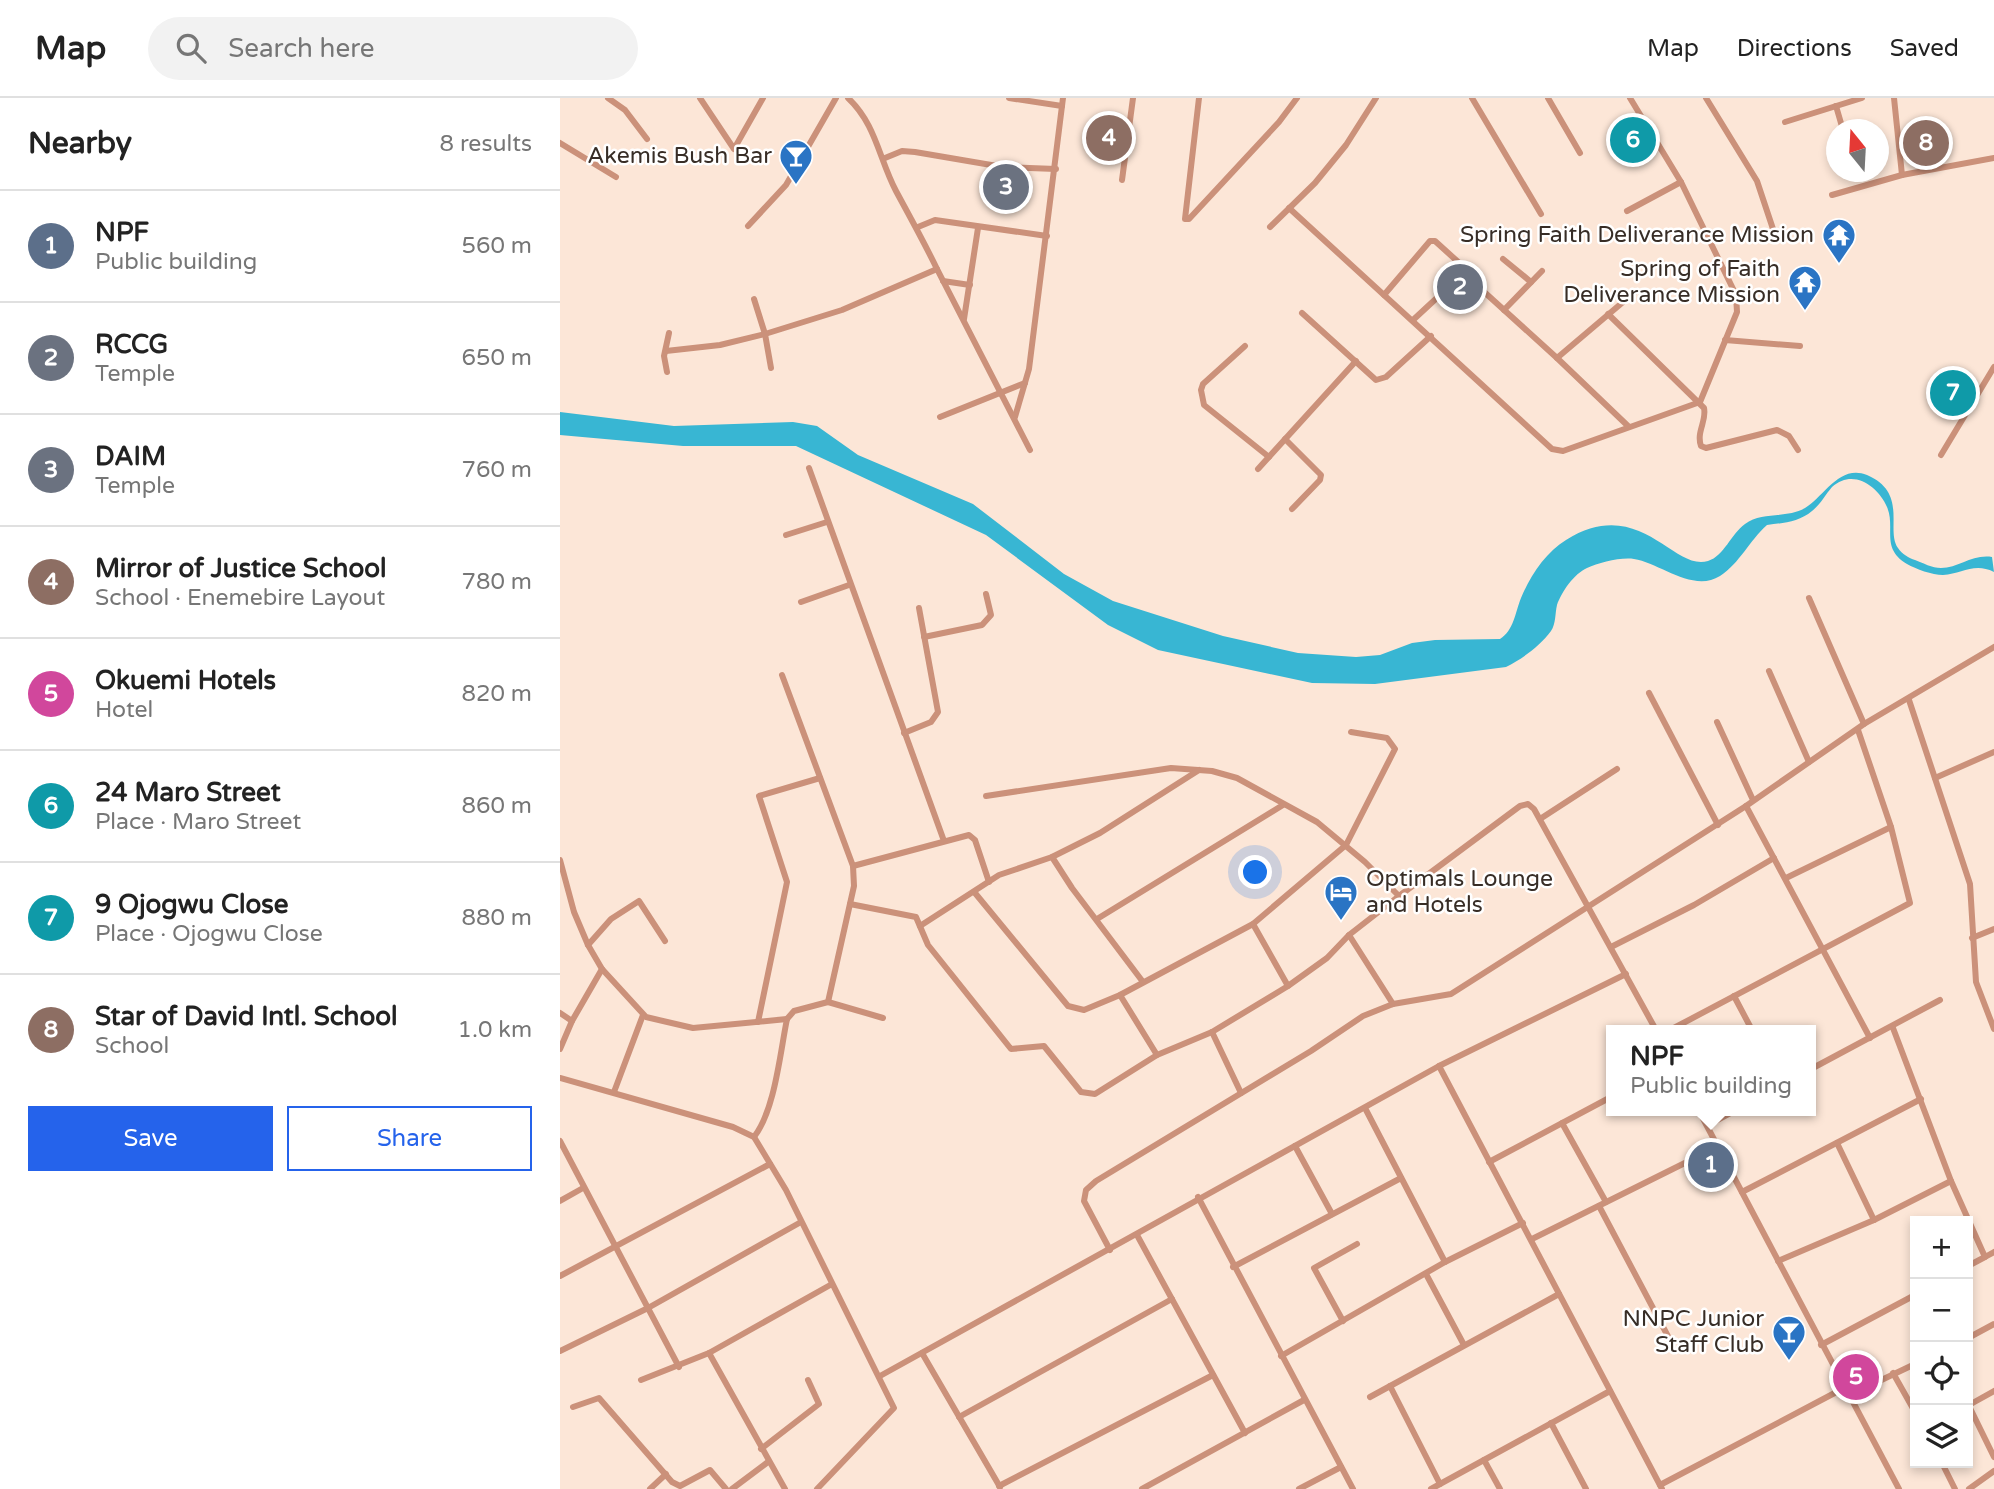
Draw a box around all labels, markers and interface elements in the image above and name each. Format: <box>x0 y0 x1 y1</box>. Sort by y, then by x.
search box <box>148 17 638 80</box>
text: Map <box>35 29 106 68</box>
icon: search <box>172 29 210 67</box>
text: Search here <box>228 33 374 64</box>
text: Map <box>1647 34 1699 63</box>
text: Directions <box>1737 34 1852 63</box>
text: Saved <box>1890 34 1959 63</box>
pin: 4 <box>1086 112 1132 164</box>
pin: 6 <box>1610 114 1656 166</box>
pin: 8 <box>1903 117 1949 169</box>
north arrow <box>1826 119 1889 182</box>
text: Nearby <box>28 125 132 162</box>
text: 8 results <box>439 130 532 158</box>
bar icon: Akemis Bush Bar <box>777 137 815 186</box>
place label: Akemis Bush Bar <box>587 142 772 170</box>
pin: 3 <box>983 161 1029 213</box>
temple icon: Spring Faith Deliverance Mission <box>1820 216 1858 265</box>
text: NPF <box>95 217 149 248</box>
place label: Spring Faith Deliverance Mission <box>1460 221 1814 249</box>
text: 1 <box>44 232 58 260</box>
text: 560 m <box>462 232 532 260</box>
text: Public building <box>95 248 257 276</box>
place label: Spring of Faith Deliverance Mission <box>1563 255 1780 309</box>
pin: 2 <box>1437 261 1483 313</box>
temple icon: Spring of Faith Deliverance Mission <box>1786 263 1824 312</box>
text: RCCG <box>95 329 168 360</box>
text: 2 <box>44 344 58 372</box>
text: 650 m <box>462 344 532 372</box>
text: Temple <box>95 360 175 388</box>
pin: 7 <box>1930 367 1976 419</box>
text: DAIM <box>95 441 166 472</box>
text: 3 <box>44 456 58 484</box>
text: 760 m <box>462 456 532 484</box>
text: Temple <box>95 472 175 500</box>
text: Mirror of Justice School <box>95 553 387 584</box>
text: 4 <box>44 568 58 596</box>
text: 780 m <box>462 568 532 596</box>
text: School · Enemebire Layout <box>95 584 385 612</box>
text: Okuemi Hotels <box>95 665 276 696</box>
text: 5 <box>44 680 58 708</box>
text: 820 m <box>462 680 532 708</box>
text: Hotel <box>95 696 153 724</box>
text: 24 Maro Street <box>95 777 281 808</box>
text: 6 <box>44 792 58 820</box>
text: 860 m <box>462 792 532 820</box>
text: Place · Maro Street <box>95 808 301 836</box>
your location <box>1238 855 1272 889</box>
place label: Optimals Lounge and Hotels <box>1366 865 1553 919</box>
hotel icon: Optimals Lounge and Hotels <box>1322 873 1360 922</box>
text: 9 Ojogwu Close <box>95 889 289 920</box>
text: 7 <box>44 904 58 932</box>
text: 880 m <box>462 904 532 932</box>
text: Place · Ojogwu Close <box>95 920 323 948</box>
text: Star of David Intl. School <box>95 1001 398 1032</box>
text: 8 <box>44 1016 58 1044</box>
text: 1.0 km <box>458 1016 532 1044</box>
popup <box>1606 1025 1816 1116</box>
text: School <box>95 1032 169 1060</box>
text: NPF <box>1630 1041 1684 1072</box>
text: Public building <box>1630 1072 1792 1100</box>
button: Save <box>28 1106 273 1171</box>
button: Share <box>287 1106 532 1171</box>
pin: 1 <box>1688 1139 1734 1191</box>
map controls <box>1910 1216 1973 1468</box>
button: + <box>1910 1216 1973 1279</box>
button: − <box>1910 1279 1973 1342</box>
place label: NNPC Junior Staff Club <box>1622 1305 1764 1359</box>
bar icon: NNPC Junior Staff Club <box>1770 1313 1808 1362</box>
button: locate <box>1910 1342 1973 1405</box>
pin: 5 <box>1833 1351 1879 1403</box>
button: layers <box>1910 1405 1973 1468</box>

